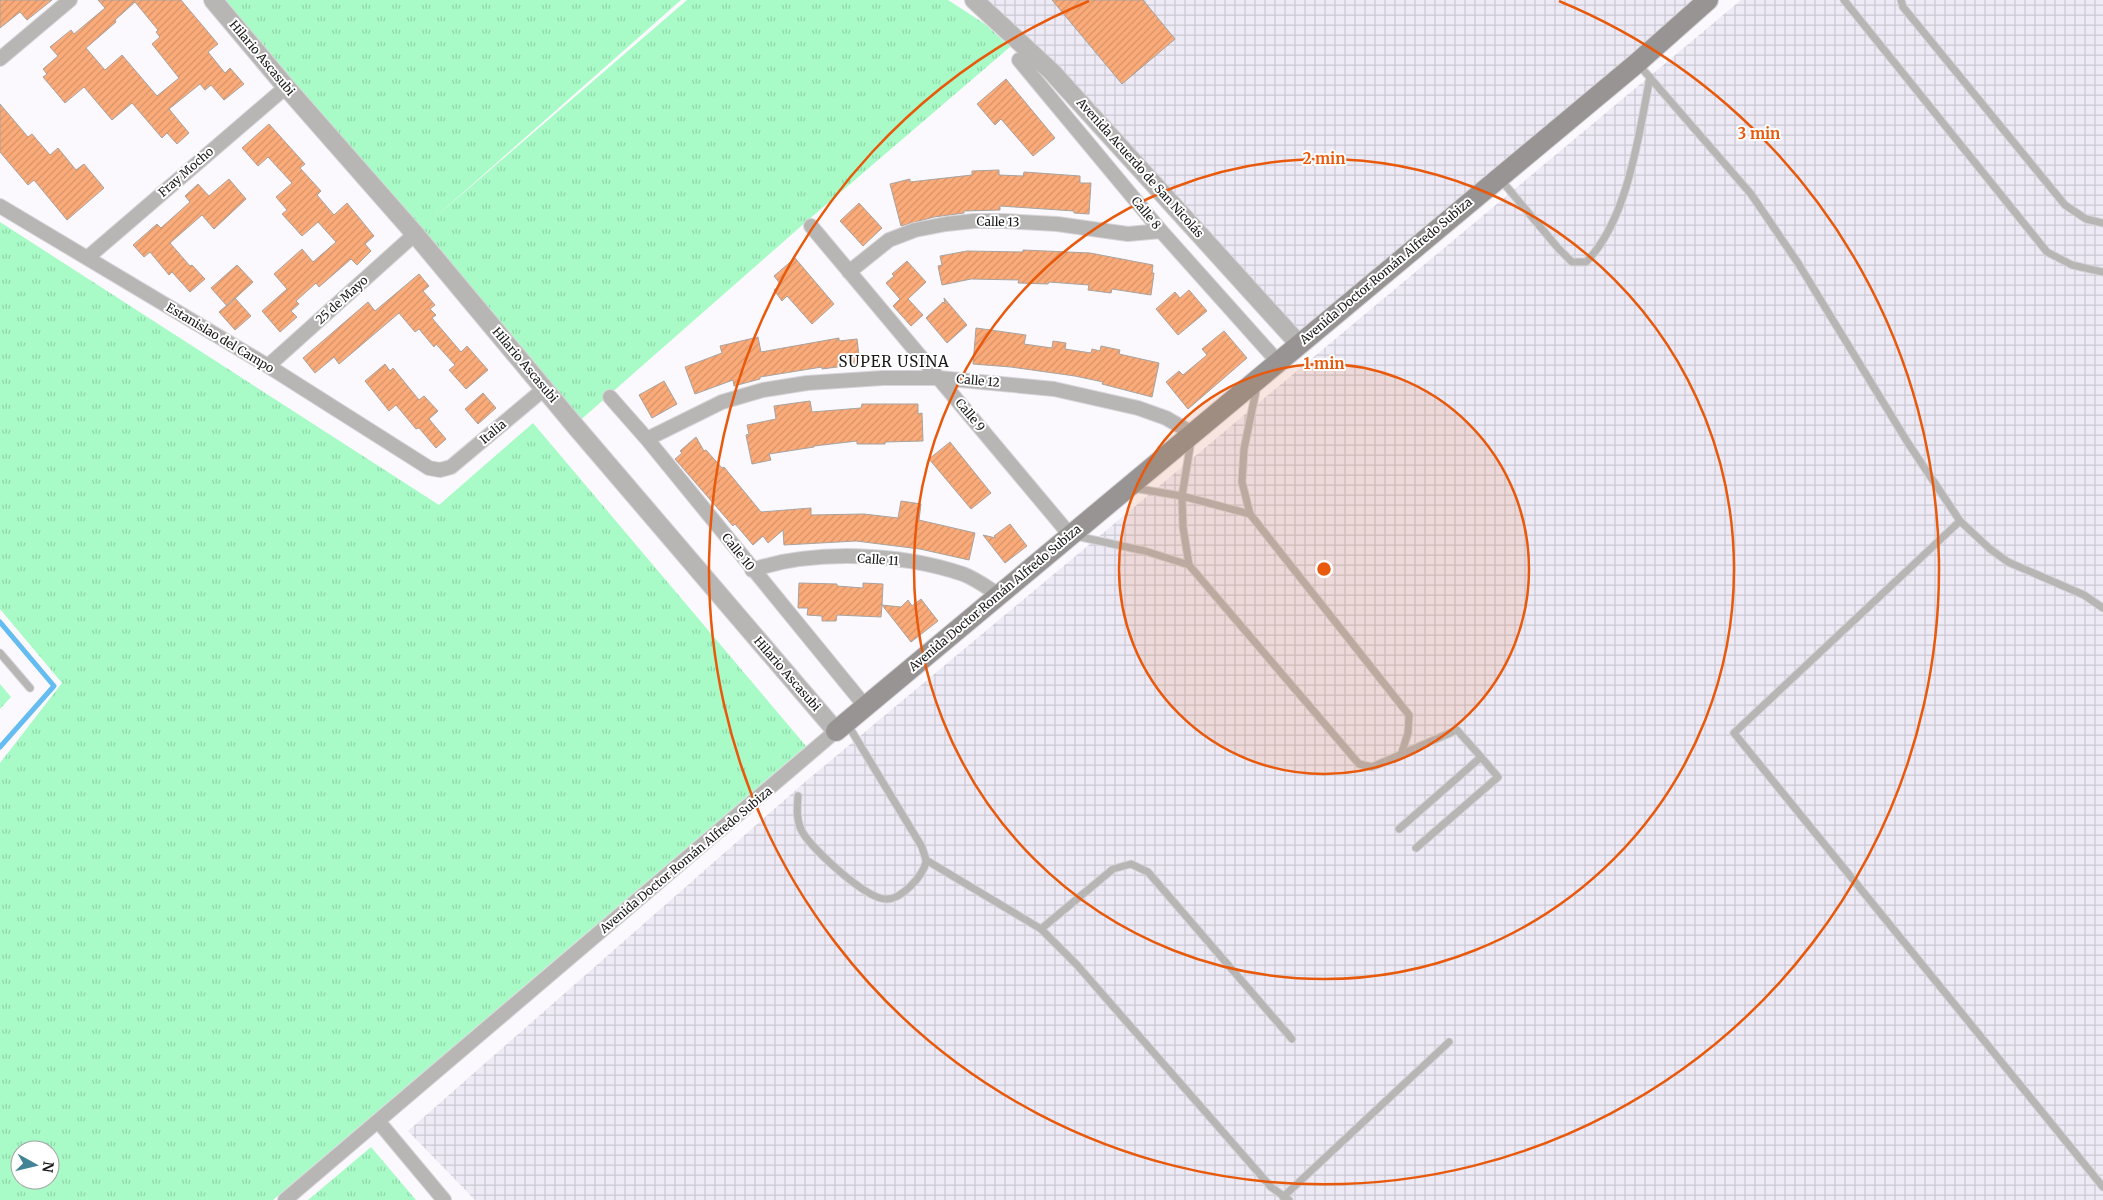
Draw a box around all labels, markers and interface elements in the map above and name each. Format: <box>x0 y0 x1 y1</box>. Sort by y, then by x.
street label: Hilario Ascasubi <box>227 17 298 98</box>
street label: Avenida Acuerdo de San Nicolás <box>1073 94 1207 241</box>
text: 3 min <box>1738 124 1780 143</box>
street label: Fray Mocho <box>155 144 216 200</box>
text: 2 min <box>1303 149 1345 168</box>
street label: Calle 8 <box>1128 193 1164 232</box>
street label: Avenida Doctor Román Alfredo Subiza <box>1296 194 1475 348</box>
street label: Calle 13 <box>976 214 1020 229</box>
street label: 25 de Mayo <box>313 272 371 327</box>
street label: Estanislao del Campo <box>164 299 277 376</box>
street label: Hilario Ascasubi <box>490 324 561 405</box>
district label: SUPER USINA <box>838 352 950 371</box>
text: 1 min <box>1304 354 1344 373</box>
street label: Calle 12 <box>956 371 1000 390</box>
street label: Calle 9 <box>952 395 988 434</box>
street label: Italia <box>477 416 509 447</box>
street label: Avenida Doctor Román Alfredo Subiza <box>905 521 1084 675</box>
street label: Calle 10 <box>719 530 758 574</box>
street label: Calle 11 <box>857 551 900 568</box>
centre of rings <box>1315 560 1333 578</box>
street label: Hilario Ascasubi <box>751 633 824 714</box>
street label: Avenida Doctor Román Alfredo Subiza <box>596 783 775 937</box>
north arrow <box>10 1140 60 1190</box>
text: N <box>38 1160 58 1174</box>

